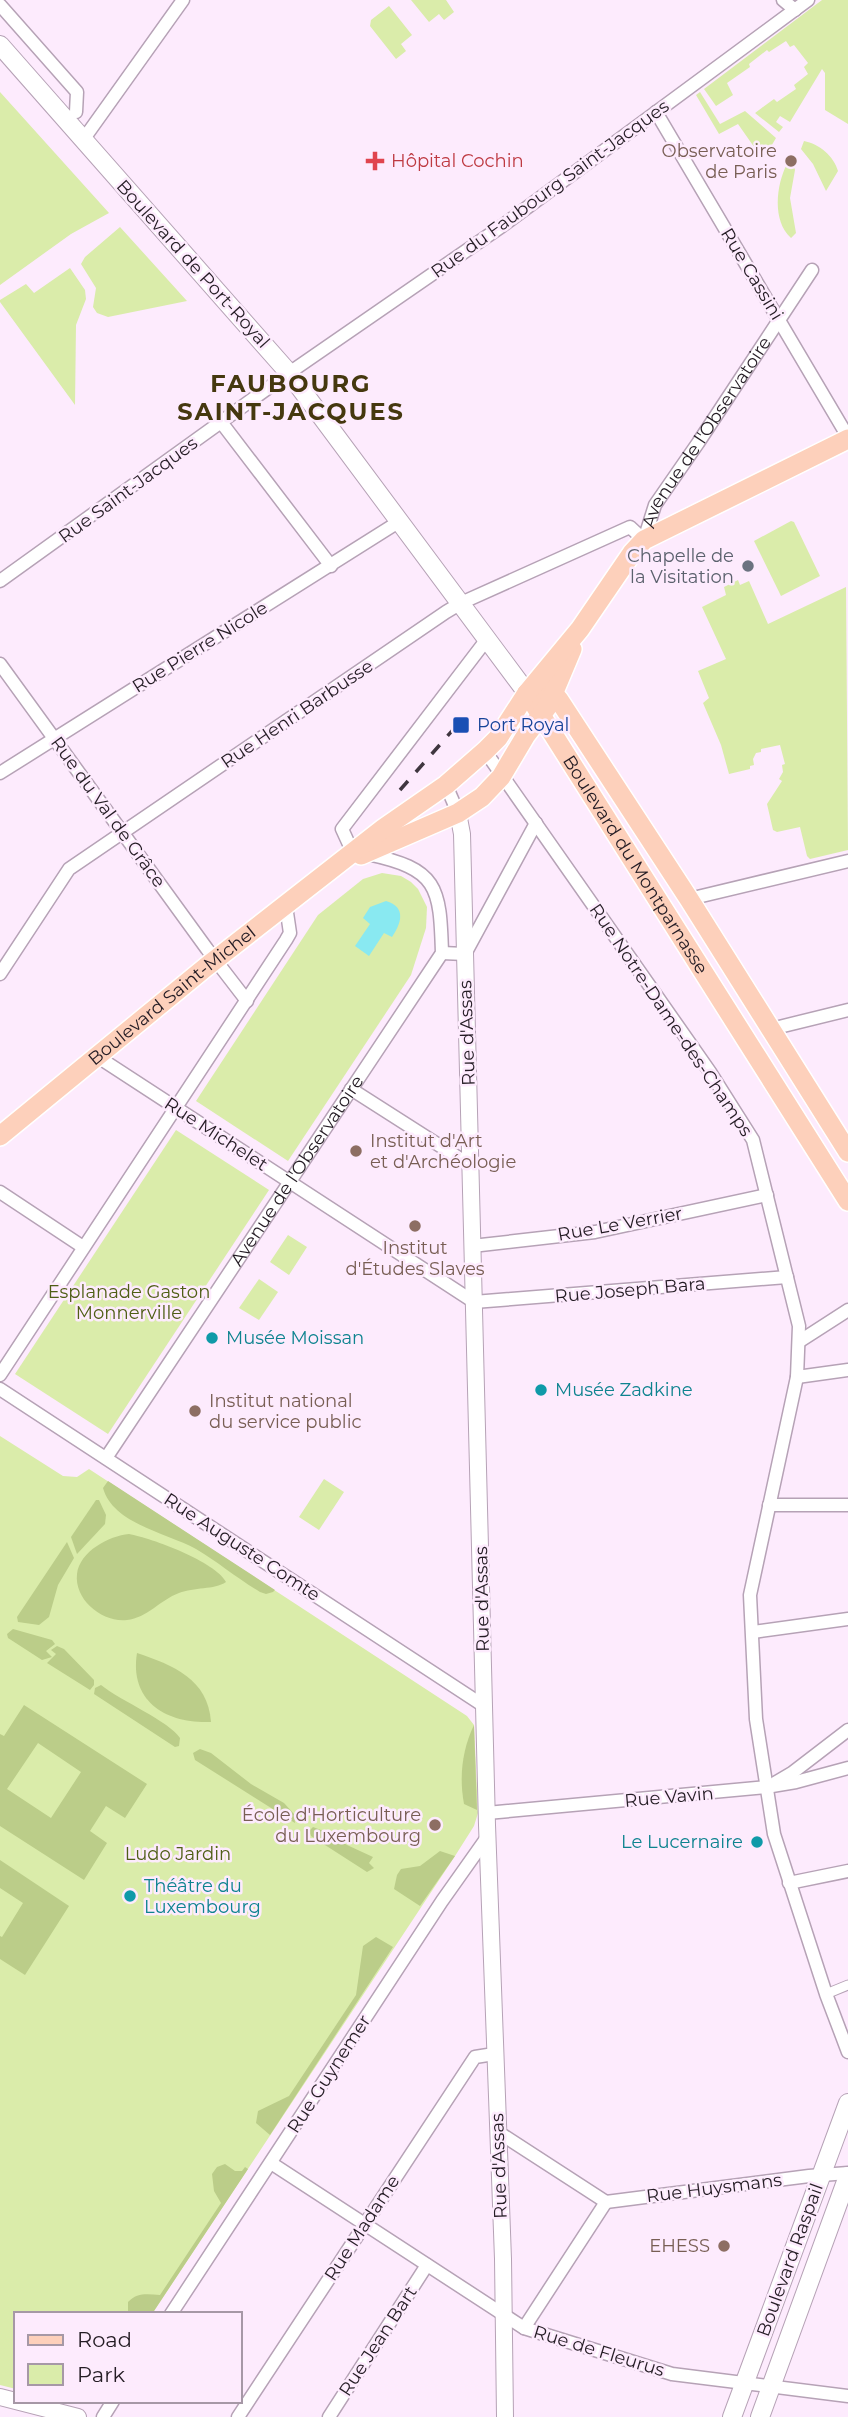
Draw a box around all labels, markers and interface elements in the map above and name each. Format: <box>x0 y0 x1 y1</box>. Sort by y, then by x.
street label: Rue du Faubourg Saint-Jacques <box>427 95 674 283</box>
place label: Observatoire de Paris <box>662 140 777 183</box>
place label: Hôpital Cochin <box>391 150 524 172</box>
marker: Hôpital Cochin <box>365 151 385 171</box>
marker: Observatoire de Paris <box>783 153 799 169</box>
street label: Boulevard de Port-Royal <box>112 175 274 353</box>
street label: Rue Cassini <box>716 224 788 324</box>
street label: Avenue de l'Observatoire <box>637 332 776 531</box>
district label: FAUBOURG SAINT-JACQUES <box>177 369 405 426</box>
street label: Rue Saint-Jacques <box>54 432 202 548</box>
place label: Chapelle de la Visitation <box>627 545 734 588</box>
marker: Chapelle de la Visitation <box>740 558 756 574</box>
street label: Rue Pierre Nicole <box>128 596 272 698</box>
street label: Rue Henri Barbusse <box>217 655 377 773</box>
place label: Port Royal <box>477 714 569 736</box>
marker: Port Royal <box>451 715 471 735</box>
street label: Rue du Val de Grâce <box>46 732 170 892</box>
street label: Boulevard du Montparnasse <box>558 751 713 978</box>
street label: Rue Notre-Dame-des-Champs <box>585 899 757 1141</box>
street label: Boulevard Saint-Michel <box>84 921 260 1070</box>
street label: Rue d'Assas <box>454 980 480 1086</box>
street label: Avenue de l'Observatoire <box>226 1071 368 1270</box>
street label: Rue Michelet <box>160 1092 272 1176</box>
place label: Institut d'Art et d'Archéologie <box>370 1130 516 1173</box>
marker: Institut d'Art et d'Archéologie <box>348 1143 364 1159</box>
street label: Rue Le Verrier <box>556 1202 684 1246</box>
marker: Institut d'Études Slaves <box>407 1218 423 1234</box>
place label: Institut d'Études Slaves <box>345 1237 485 1280</box>
street label: Rue Joseph Bara <box>554 1272 706 1308</box>
park label: Esplanade Gaston Monnerville <box>48 1281 210 1324</box>
place label: Musée Moissan <box>226 1327 364 1349</box>
marker: Musée Moissan <box>204 1330 220 1346</box>
place label: Musée Zadkine <box>555 1379 693 1401</box>
marker: Musée Zadkine <box>533 1382 549 1398</box>
place label: Institut national du service public <box>209 1390 362 1433</box>
marker: Institut national du service public <box>187 1403 203 1419</box>
street label: Rue Auguste Comte <box>160 1488 324 1606</box>
street label: Rue d'Assas <box>470 1546 494 1652</box>
street label: Rue Vavin <box>623 1782 715 1812</box>
place label: École d'Horticulture du Luxembourg <box>242 1804 421 1847</box>
marker: École d'Horticulture du Luxembourg <box>427 1817 443 1833</box>
place label: Le Lucernaire <box>621 1831 743 1853</box>
marker: Le Lucernaire <box>749 1834 765 1850</box>
park label: Ludo Jardin <box>125 1843 231 1865</box>
place label: Théâtre du Luxembourg <box>144 1875 261 1918</box>
marker: Théâtre du Luxembourg <box>122 1888 138 1904</box>
street label: Rue Guynemer <box>283 2011 375 2137</box>
street label: Rue d'Assas <box>486 2113 512 2219</box>
street label: Rue Huysmans <box>645 2169 783 2207</box>
street label: Rue Madame <box>320 2171 404 2285</box>
street label: Boulevard Raspail <box>752 2180 828 2340</box>
place label: EHESS <box>649 2235 710 2257</box>
marker: EHESS <box>716 2238 732 2254</box>
street label: Rue Jean Bart <box>334 2282 422 2400</box>
legend <box>14 2312 242 2403</box>
street label: Rue de Fleurus <box>531 2321 667 2381</box>
text: Road <box>77 2327 132 2352</box>
text: Park <box>77 2362 125 2387</box>

